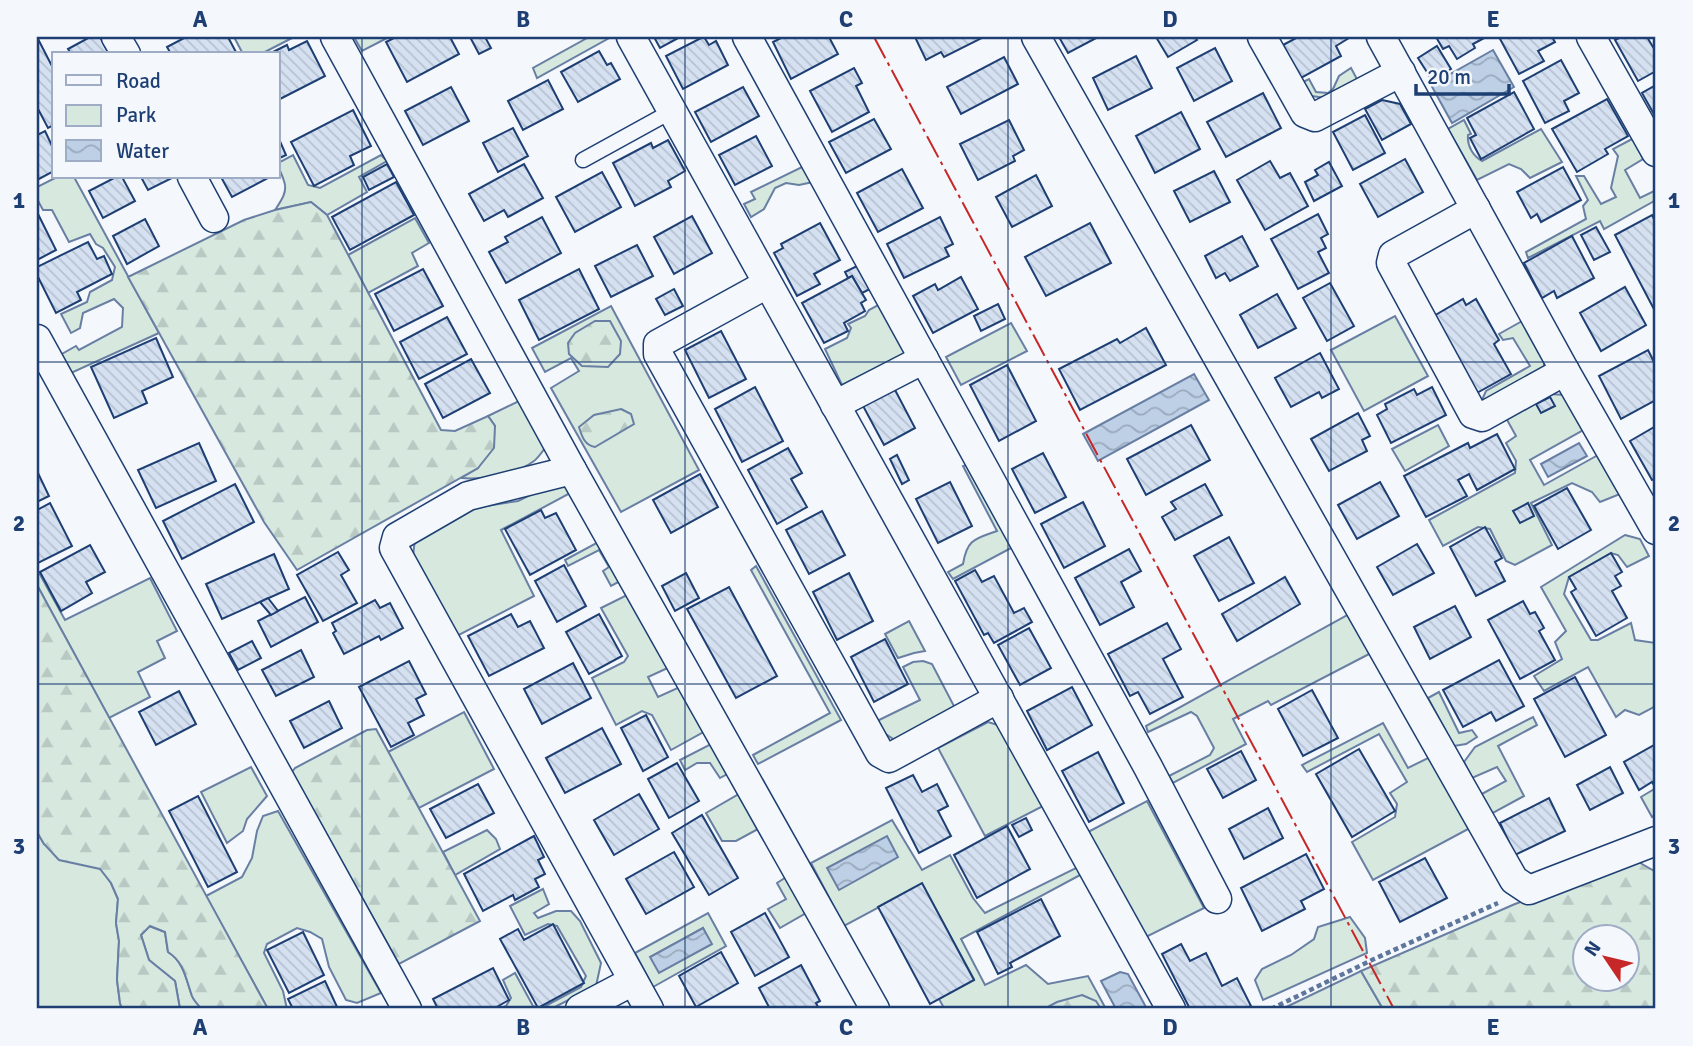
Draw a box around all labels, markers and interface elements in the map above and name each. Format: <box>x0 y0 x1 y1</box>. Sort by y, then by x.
text: A <box>193 5 208 34</box>
text: B <box>516 5 530 34</box>
text: C <box>839 5 853 34</box>
text: D <box>1162 5 1178 34</box>
text: E <box>1486 5 1500 34</box>
legend <box>52 52 280 178</box>
scale bar <box>1416 52 1509 96</box>
text: 20 m <box>1427 64 1471 90</box>
text: Road <box>116 68 161 94</box>
text: Park <box>116 102 157 128</box>
text: Water <box>116 138 169 164</box>
text: 1 <box>13 186 25 215</box>
text: 1 <box>1668 186 1680 215</box>
text: 2 <box>13 509 25 538</box>
text: 2 <box>1668 509 1680 538</box>
text: 3 <box>13 832 25 861</box>
text: 3 <box>1668 832 1680 861</box>
north arrow <box>1570 923 1640 993</box>
text: N <box>1579 937 1607 961</box>
text: A <box>193 1013 208 1042</box>
text: B <box>516 1013 530 1042</box>
text: C <box>839 1013 853 1042</box>
text: D <box>1162 1013 1178 1042</box>
text: E <box>1486 1013 1500 1042</box>

